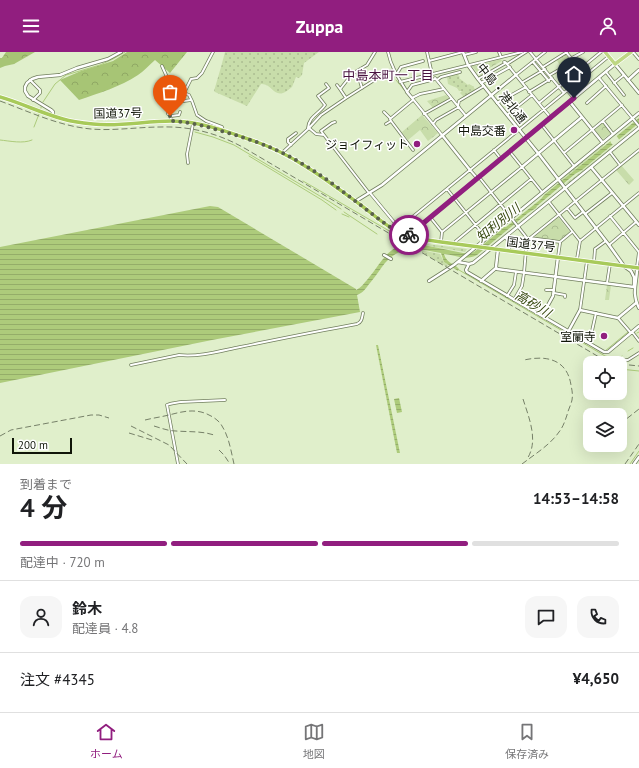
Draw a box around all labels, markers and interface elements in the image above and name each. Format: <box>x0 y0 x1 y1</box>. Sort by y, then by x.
icon: menu <box>20 15 42 37</box>
text: Zuppa <box>296 15 343 38</box>
icon: person <box>597 15 619 37</box>
pin <box>557 57 591 98</box>
street label: 中島・港北通 <box>474 60 530 126</box>
icon: home <box>563 63 585 85</box>
district label: 中島本町一丁目 <box>342 67 434 84</box>
pin <box>153 75 187 116</box>
icon: bag <box>159 81 181 103</box>
street label: 国道37号 <box>93 105 143 121</box>
place label: 中島交番 <box>458 123 506 138</box>
marker: 中島交番 <box>509 125 519 135</box>
place label: ジョイフィット <box>325 137 409 152</box>
marker: ジョイフィット <box>412 139 422 149</box>
water label: 知利別川 <box>472 199 525 246</box>
courier <box>389 215 429 255</box>
icon: bike <box>398 224 420 246</box>
street label: 国道37号 <box>506 234 556 254</box>
water label: 高砂川 <box>512 287 556 322</box>
place label: 室蘭寺 <box>560 329 596 344</box>
marker: 室蘭寺 <box>599 331 609 341</box>
map controls <box>583 356 627 452</box>
button: locate <box>583 356 627 400</box>
button: layers <box>583 408 627 452</box>
scale bar <box>12 436 72 455</box>
text: 200 m <box>18 438 48 452</box>
text: 到着まで <box>20 476 72 493</box>
text: 14:53–14:58 <box>533 489 619 508</box>
text: 4 分 <box>20 491 67 524</box>
text: 配達中 · 720 m <box>20 554 105 571</box>
button: person <box>20 596 62 638</box>
button: chat <box>525 596 567 638</box>
button: phone <box>577 596 619 638</box>
text: 鈴木 <box>72 599 102 618</box>
text: 配達員 · 4.8 <box>72 620 138 637</box>
text: ¥4,650 <box>573 669 619 688</box>
text: 注文 #4345 <box>20 670 95 689</box>
tab: ホーム <box>90 721 123 761</box>
tab: 地図 <box>303 721 325 761</box>
tab: 保存済み <box>505 721 549 761</box>

